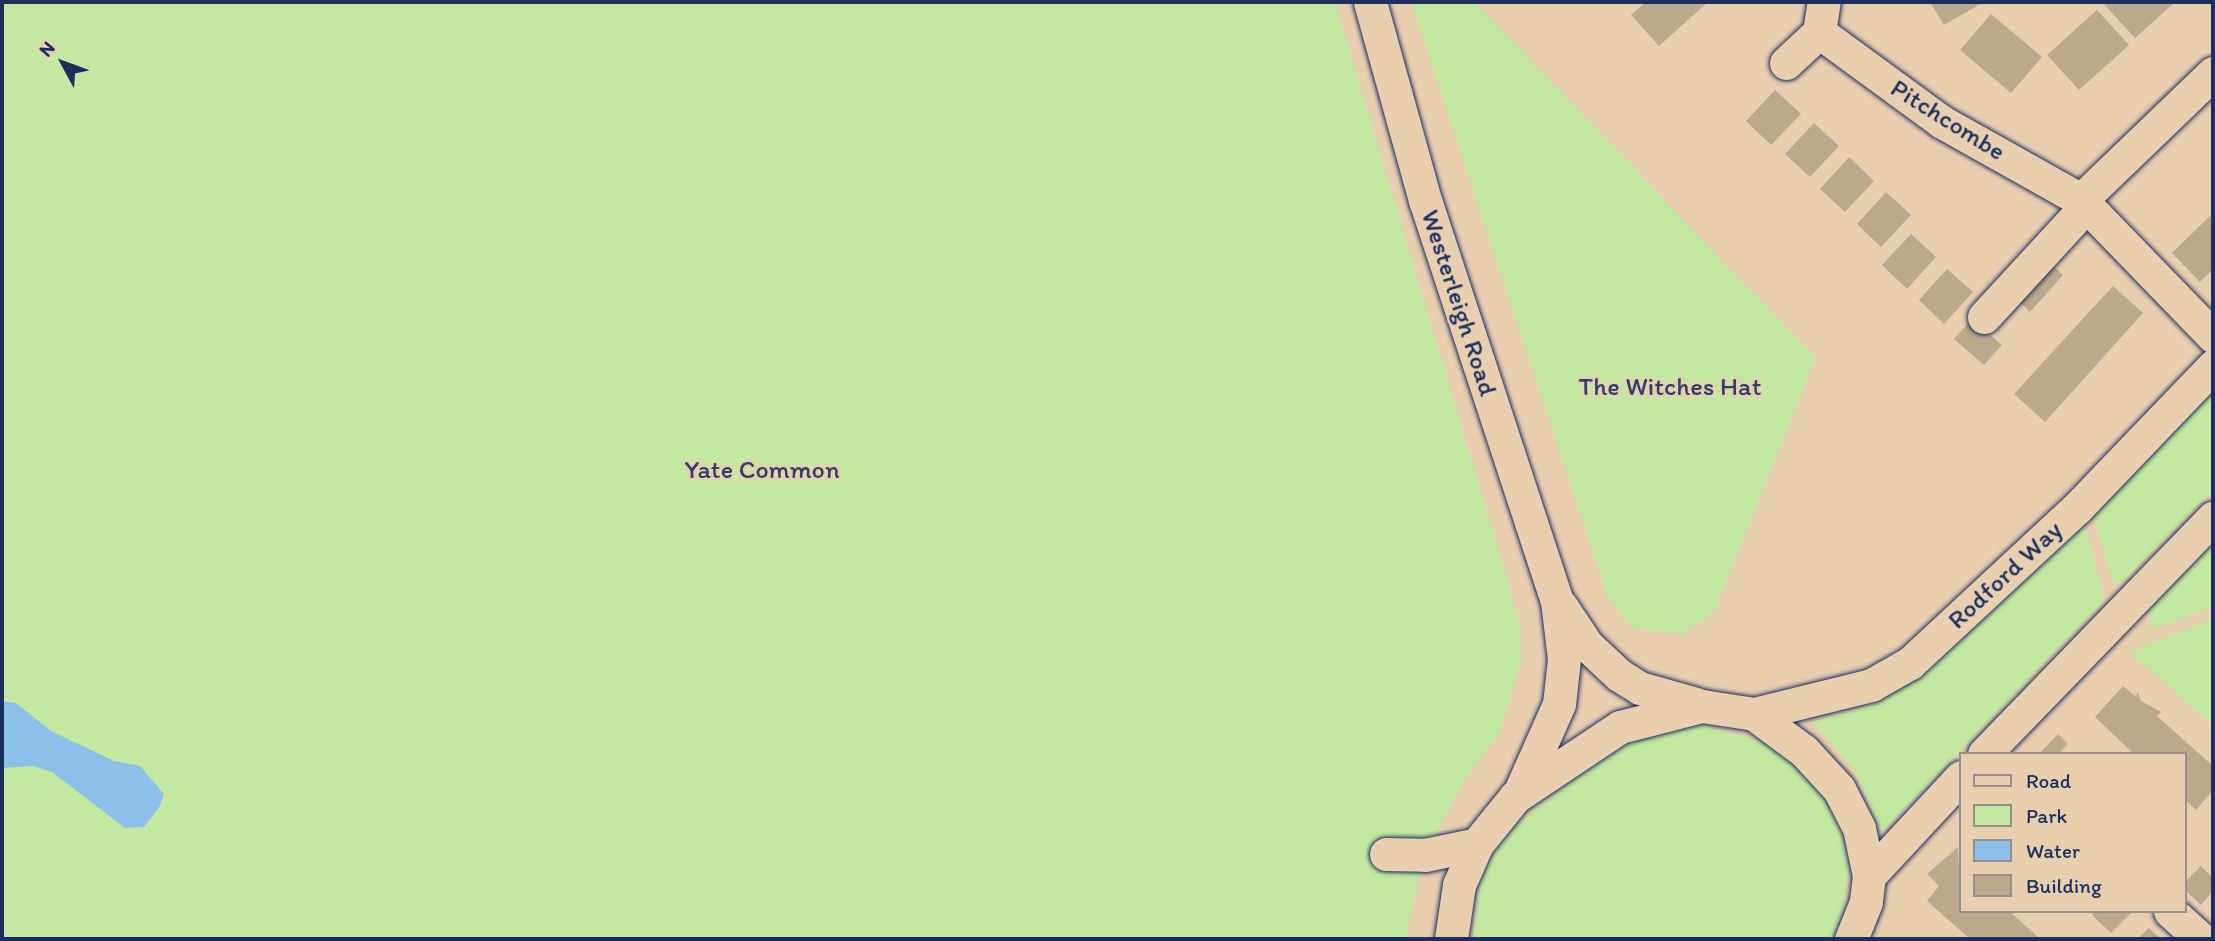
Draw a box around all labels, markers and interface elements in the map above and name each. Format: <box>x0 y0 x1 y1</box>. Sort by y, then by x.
north arrow <box>28 28 98 98</box>
text: N <box>34 37 60 61</box>
street label: Pitchcombe <box>1885 72 2011 168</box>
street label: Westerleigh Road <box>1414 206 1504 400</box>
park label: The Witches Hat <box>1579 371 1761 403</box>
park label: Yate Common <box>684 454 840 486</box>
street label: Rodford Way <box>1942 515 2068 635</box>
legend <box>1960 752 2187 913</box>
text: Road <box>2026 768 2071 793</box>
text: Park <box>2026 803 2067 828</box>
text: Water <box>2026 838 2080 863</box>
text: Building <box>2026 873 2102 898</box>

